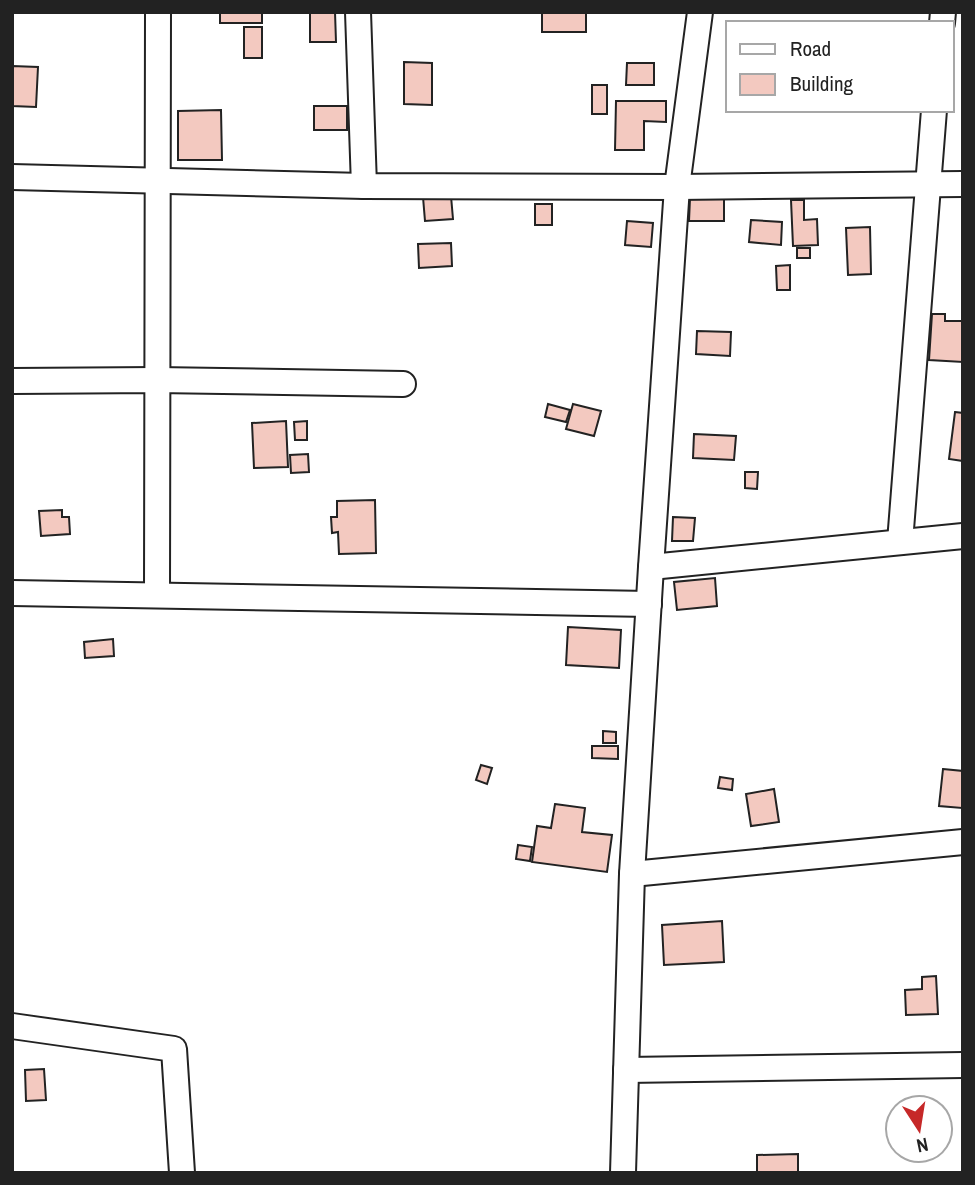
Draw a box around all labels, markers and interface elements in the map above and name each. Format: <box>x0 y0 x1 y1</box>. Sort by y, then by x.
legend <box>726 21 954 112</box>
text: Road <box>790 34 831 63</box>
text: Building <box>790 69 854 98</box>
north arrow <box>884 1094 954 1164</box>
text: N <box>914 1132 931 1160</box>

